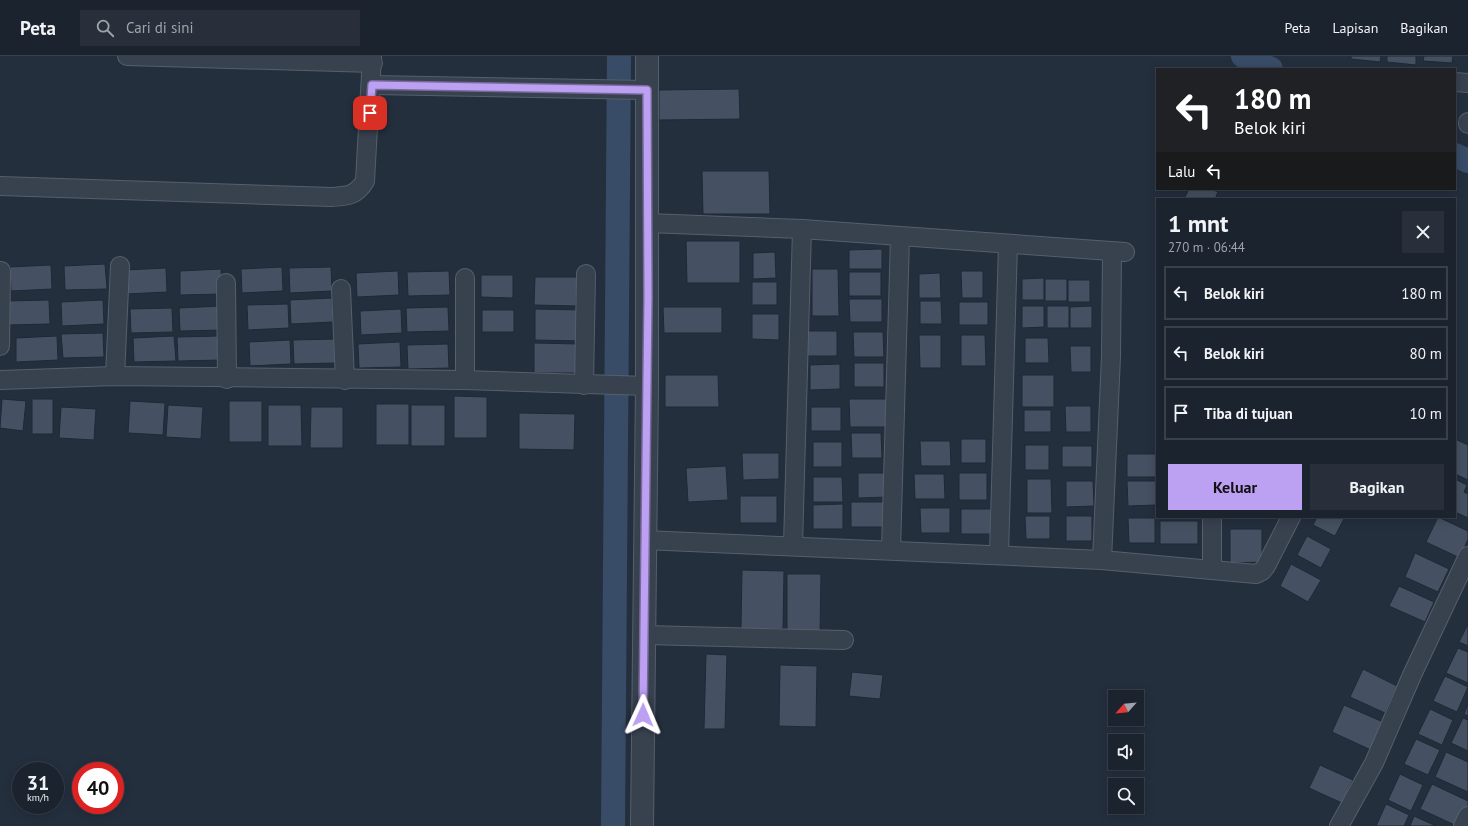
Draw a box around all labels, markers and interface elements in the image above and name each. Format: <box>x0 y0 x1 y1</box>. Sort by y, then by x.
search box <box>80 10 360 46</box>
text: Peta <box>20 16 56 40</box>
icon: search <box>94 17 116 39</box>
text: Cari di sini <box>126 18 193 37</box>
text: Peta <box>1284 19 1311 37</box>
text: Lapisan <box>1333 19 1378 37</box>
text: Bagikan <box>1400 19 1448 37</box>
text: 180 m <box>1234 80 1311 117</box>
icon: left <box>1168 84 1220 136</box>
pin <box>353 96 387 130</box>
icon: arrive <box>359 102 381 124</box>
text: Belok kiri <box>1234 116 1306 139</box>
icon: left <box>1203 160 1225 182</box>
text: Lalu <box>1168 162 1195 181</box>
text: 1 mnt <box>1168 208 1228 239</box>
button: close <box>1402 211 1444 253</box>
text: 270 m · 06:44 <box>1168 239 1245 256</box>
icon: left <box>1170 282 1192 304</box>
text: Belok kiri <box>1204 284 1264 303</box>
text: 180 m <box>1401 284 1442 303</box>
icon: left <box>1170 342 1192 364</box>
text: Belok kiri <box>1204 344 1264 363</box>
text: 80 m <box>1409 344 1442 363</box>
icon: arrive <box>1170 402 1192 424</box>
text: Tiba di tujuan <box>1204 404 1293 423</box>
text: 10 m <box>1409 404 1442 423</box>
button: Keluar <box>1168 464 1302 510</box>
button: Bagikan <box>1310 464 1444 510</box>
north arrow <box>1108 690 1144 726</box>
map controls <box>1108 690 1144 814</box>
position arrow <box>622 694 664 736</box>
button: sound <box>1108 734 1144 770</box>
speed limit sign: 40 <box>72 762 124 814</box>
text: 31 <box>27 770 49 796</box>
button: search <box>1108 778 1144 814</box>
text: km/h <box>27 791 49 804</box>

